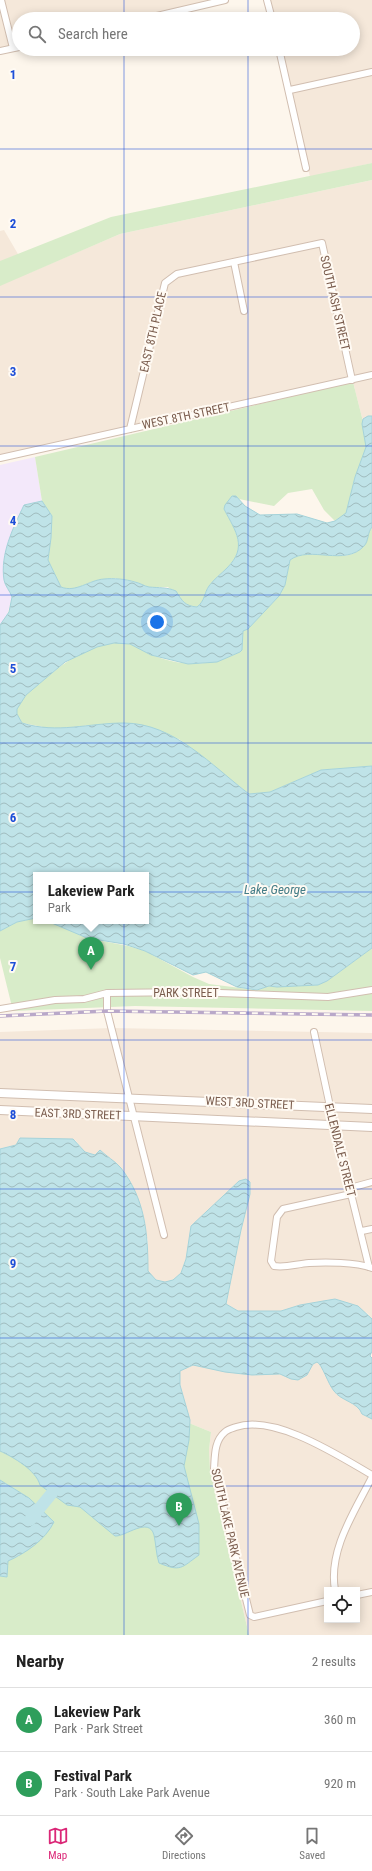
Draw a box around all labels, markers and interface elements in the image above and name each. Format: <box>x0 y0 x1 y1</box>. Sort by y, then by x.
search box <box>12 12 360 56</box>
icon: search <box>26 23 48 45</box>
text: Search here <box>58 25 128 43</box>
text: 1 <box>10 67 16 82</box>
text: 2 <box>10 216 17 231</box>
street label: SOUTH ASH STREET <box>317 254 353 352</box>
street label: EAST 8TH PLACE <box>137 290 169 374</box>
text: 3 <box>10 364 16 379</box>
street label: WEST 8TH STREET <box>141 400 231 432</box>
text: 4 <box>10 513 17 528</box>
your location <box>147 612 167 632</box>
text: 5 <box>10 661 17 676</box>
text: 6 <box>10 810 17 825</box>
popup <box>33 872 149 924</box>
text: Lakeview Park <box>48 882 134 900</box>
water label: Lake George <box>244 882 306 897</box>
text: Park <box>48 900 71 915</box>
pin: A <box>78 937 104 970</box>
text: 7 <box>10 959 17 974</box>
street label: PARK STREET <box>153 986 219 1000</box>
street label: WEST 3RD STREET <box>205 1094 295 1112</box>
street label: ELLENDALE STREET <box>322 1102 358 1198</box>
street label: EAST 3RD STREET <box>34 1105 122 1123</box>
text: 8 <box>10 1107 16 1122</box>
text: 9 <box>10 1256 16 1271</box>
street label: SOUTH LAKE PARK AVENUE <box>208 1467 252 1599</box>
pin: B <box>166 1493 192 1526</box>
map controls <box>324 1587 360 1623</box>
button: locate <box>324 1587 360 1623</box>
text: Nearby <box>16 1651 64 1671</box>
text: 2 results <box>312 1654 356 1669</box>
text: Lakeview Park <box>54 1703 141 1721</box>
text: A <box>25 1712 33 1727</box>
text: 360 m <box>324 1712 356 1727</box>
text: Park · Park Street <box>54 1721 143 1736</box>
text: Festival Park <box>54 1767 132 1785</box>
text: B <box>25 1776 33 1791</box>
text: 920 m <box>324 1776 356 1791</box>
text: Park · South Lake Park Avenue <box>54 1785 210 1800</box>
tab: Map <box>47 1825 69 1862</box>
tab: Directions <box>162 1825 206 1862</box>
tab: Saved <box>299 1825 325 1862</box>

